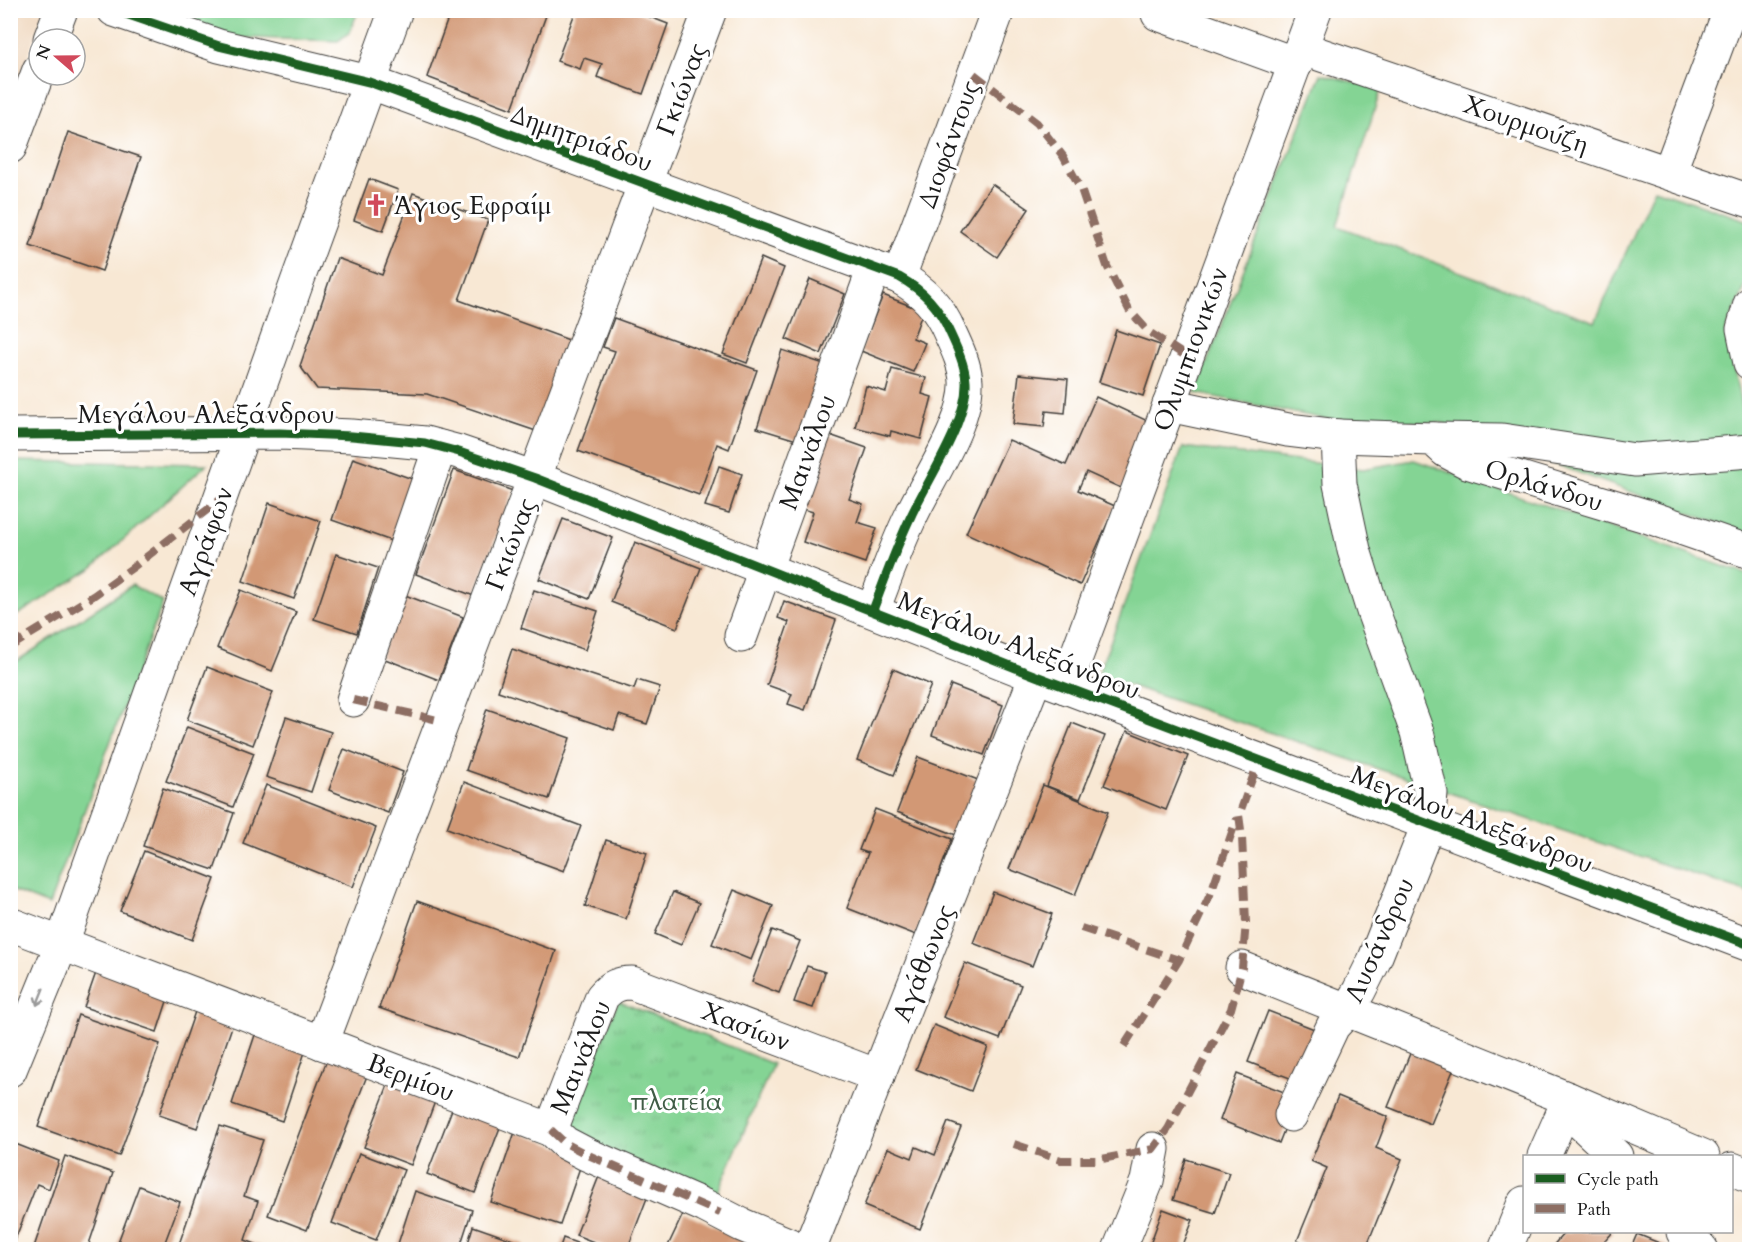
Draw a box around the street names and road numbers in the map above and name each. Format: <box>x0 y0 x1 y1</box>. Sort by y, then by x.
street label: Γκιώνας <box>648 38 715 140</box>
street label: Διοφάντους <box>909 76 988 213</box>
street label: Χουρμούζη <box>1459 87 1593 162</box>
street label: Δημητριάδου <box>506 97 657 180</box>
street label: Ολυμπιονικών <box>1145 262 1236 436</box>
street label: Μαινάλου <box>771 390 844 515</box>
street label: Μεγάλου Αλεξάνδρου <box>78 397 335 432</box>
street label: Ορλάνδου <box>1481 451 1607 520</box>
street label: Αγράφων <box>170 482 241 601</box>
street label: Γκιώνας <box>477 493 544 595</box>
street label: Μεγάλου Αλεξάνδρου <box>893 583 1145 708</box>
street label: Μεγάλου Αλεξάνδρου <box>1346 757 1598 882</box>
street label: Λυσάνδρου <box>1336 872 1423 1008</box>
street label: Αγάθωνος <box>884 899 963 1027</box>
street label: Χασίων <box>696 994 795 1059</box>
street label: Μαινάλου <box>542 995 619 1119</box>
street label: Βερμίου <box>362 1045 459 1110</box>

